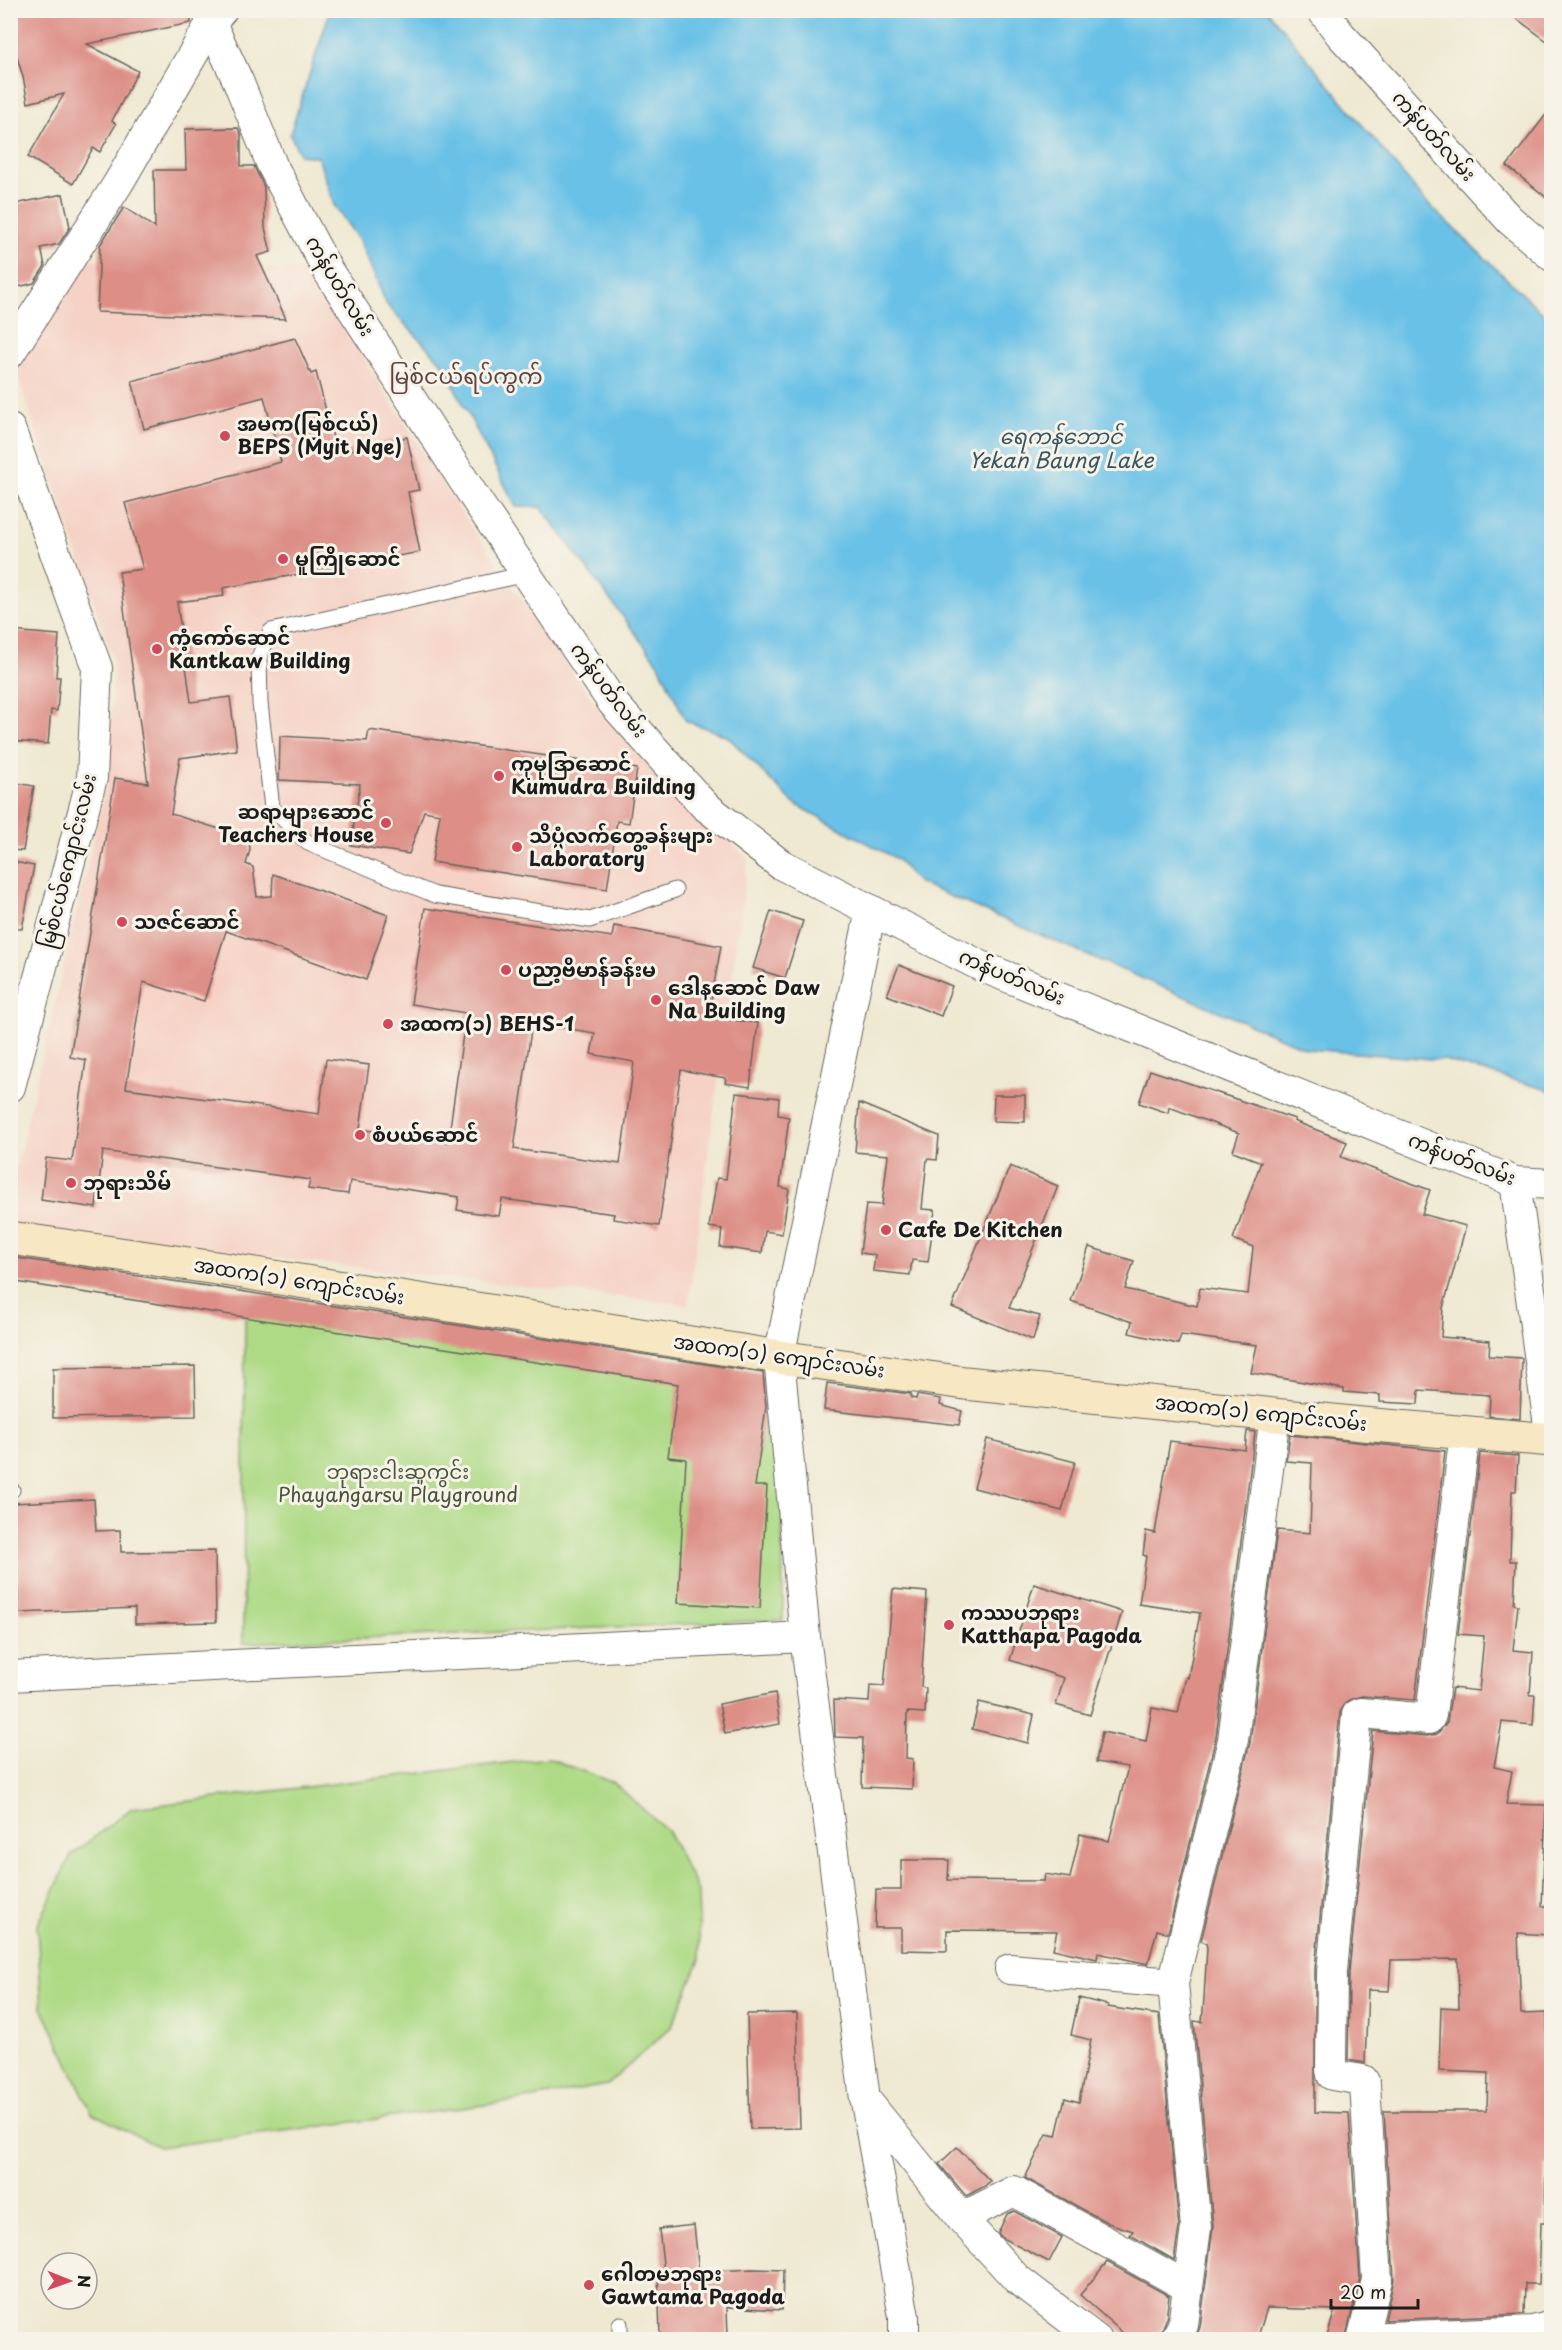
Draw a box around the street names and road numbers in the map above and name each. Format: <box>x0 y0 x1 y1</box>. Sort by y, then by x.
street label: ကန်ပတ်လမ်း <box>1384 83 1484 189</box>
street label: ကန်ပတ်လမ်း <box>297 229 383 343</box>
street label: ကန်ပတ်လမ်း <box>562 635 656 745</box>
street label: မြစ်ငယ်ကျောင်းလမ်း <box>31 770 105 952</box>
street label: ကန်ပတ်လမ်း <box>954 940 1070 1014</box>
street label: ကန်ပတ်လမ်း <box>1404 1124 1520 1194</box>
street label: အထက(၁) ကျောင်းလမ်း <box>191 1249 407 1313</box>
street label: အထက(၁) ကျောင်းလမ်း <box>671 1325 887 1387</box>
street label: အထက(၁) ကျောင်းလမ်း <box>1153 1386 1369 1440</box>

